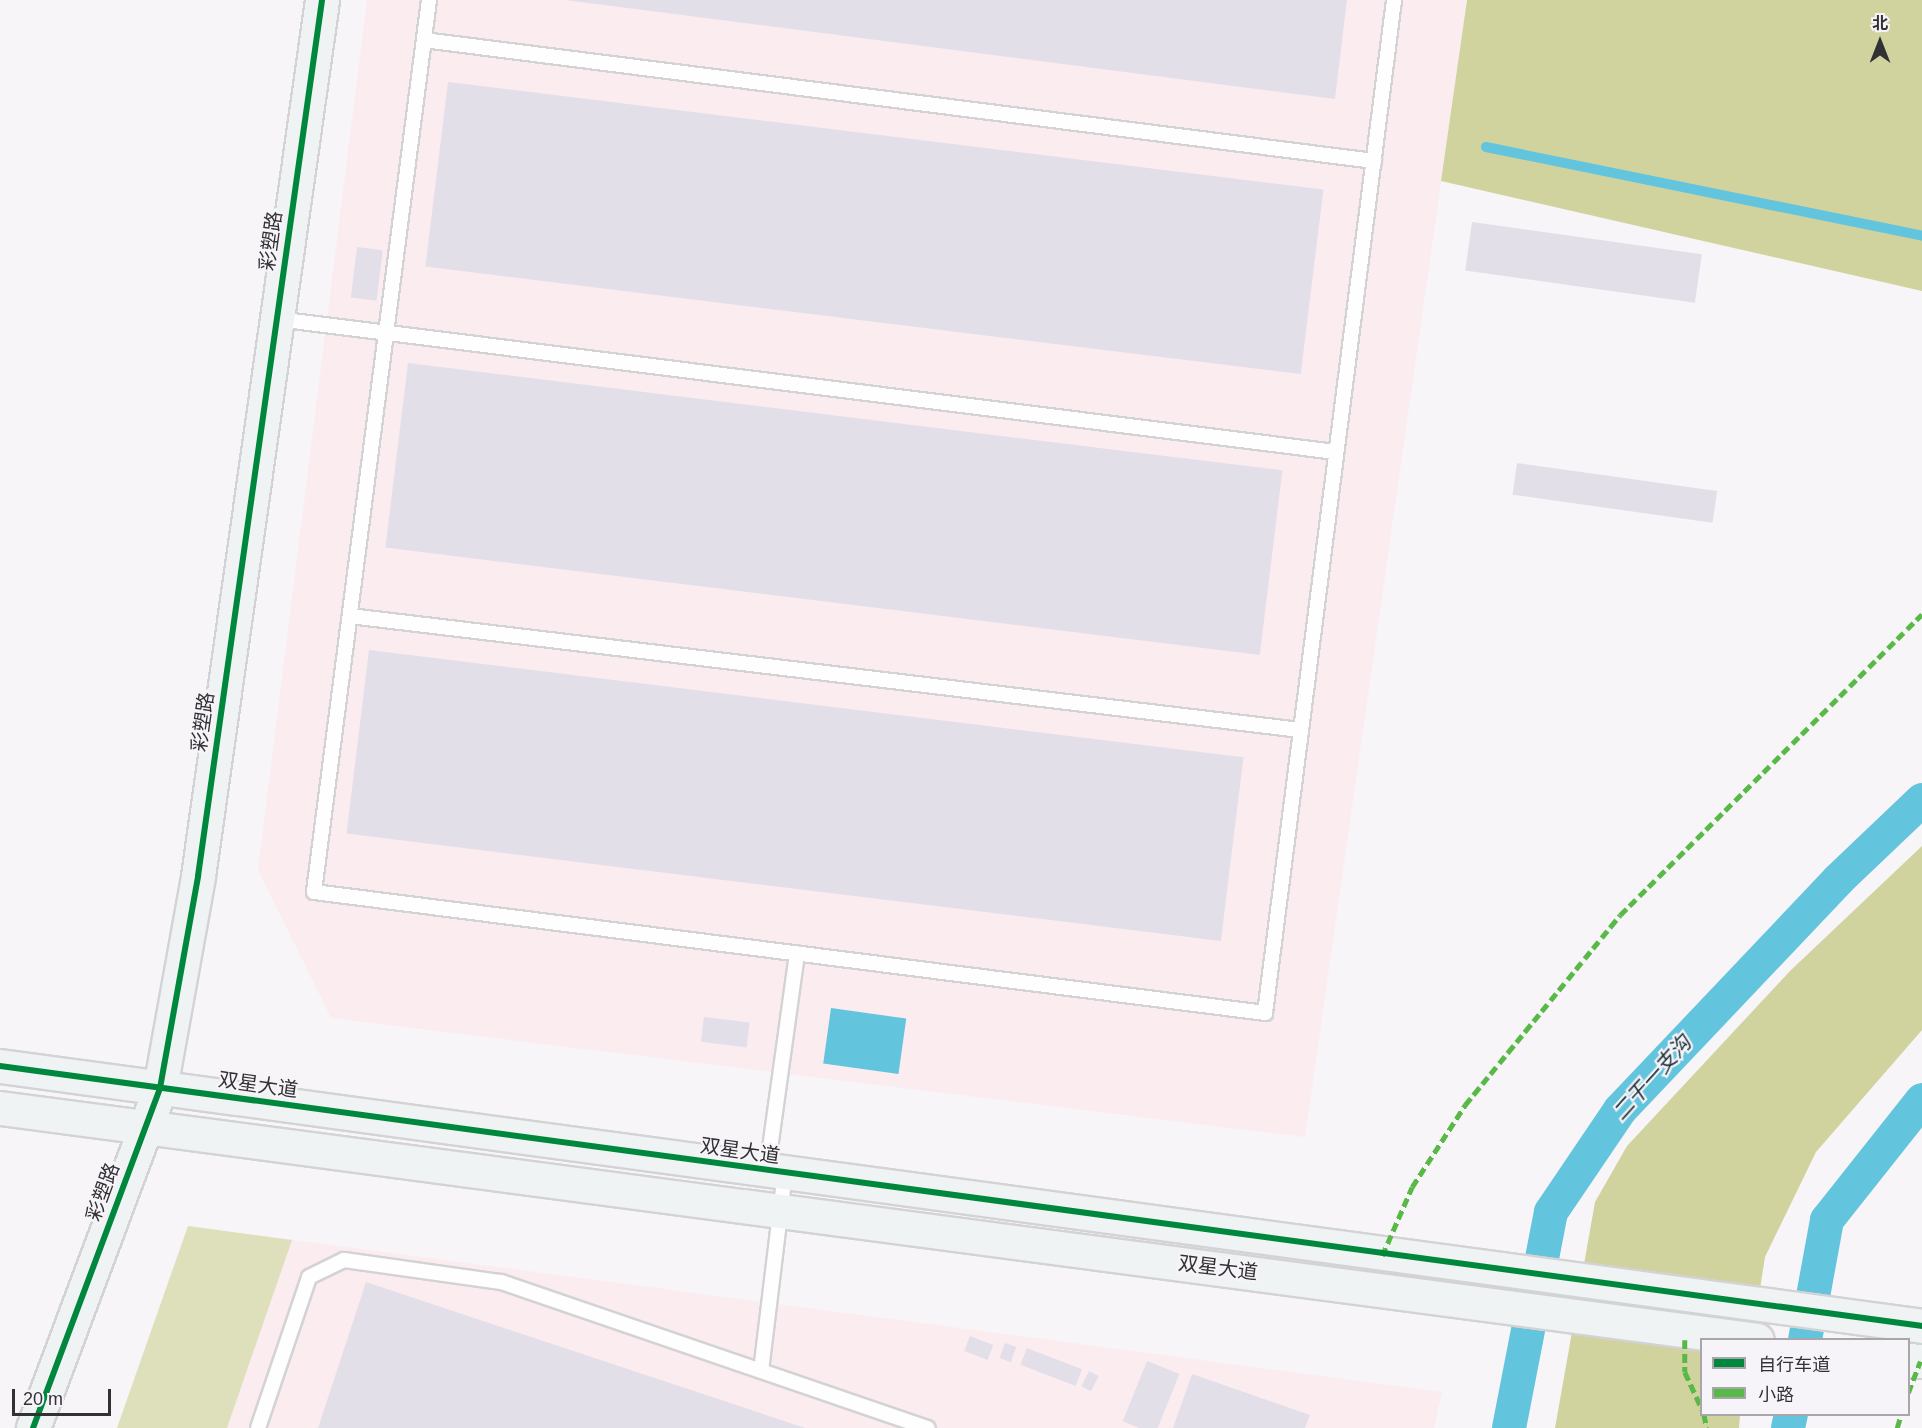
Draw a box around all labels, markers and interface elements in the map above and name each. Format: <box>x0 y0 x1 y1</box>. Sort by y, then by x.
north arrow <box>1850 12 1910 72</box>
text: 北 <box>1872 15 1888 32</box>
street label: 彩塑路 <box>255 210 287 272</box>
street label: 彩塑路 <box>187 691 219 753</box>
water label: 二干一支沟 <box>1608 1031 1696 1125</box>
street label: 双星大道 <box>217 1068 299 1102</box>
street label: 双星大道 <box>699 1134 781 1168</box>
street label: 彩塑路 <box>81 1160 125 1224</box>
street label: 双星大道 <box>1177 1251 1259 1285</box>
legend <box>1700 1338 1910 1416</box>
text: 自行车道 <box>1758 1355 1830 1375</box>
scale bar <box>15 1377 114 1415</box>
text: 小路 <box>1758 1385 1794 1405</box>
text: 20 m <box>23 1389 63 1409</box>

